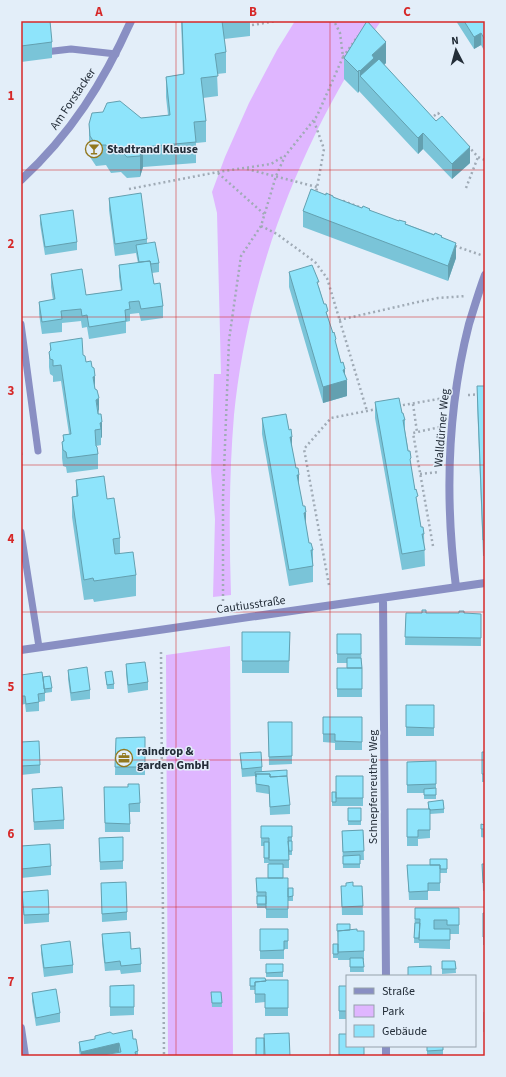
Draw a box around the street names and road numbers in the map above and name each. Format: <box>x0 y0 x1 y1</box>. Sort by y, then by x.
street label: Am Forstacker <box>46 64 100 133</box>
street label: Walldürner Weg <box>430 388 454 468</box>
street label: Cautiusstraße <box>215 592 287 618</box>
street label: Schnepfenreuther Weg <box>365 730 382 844</box>

